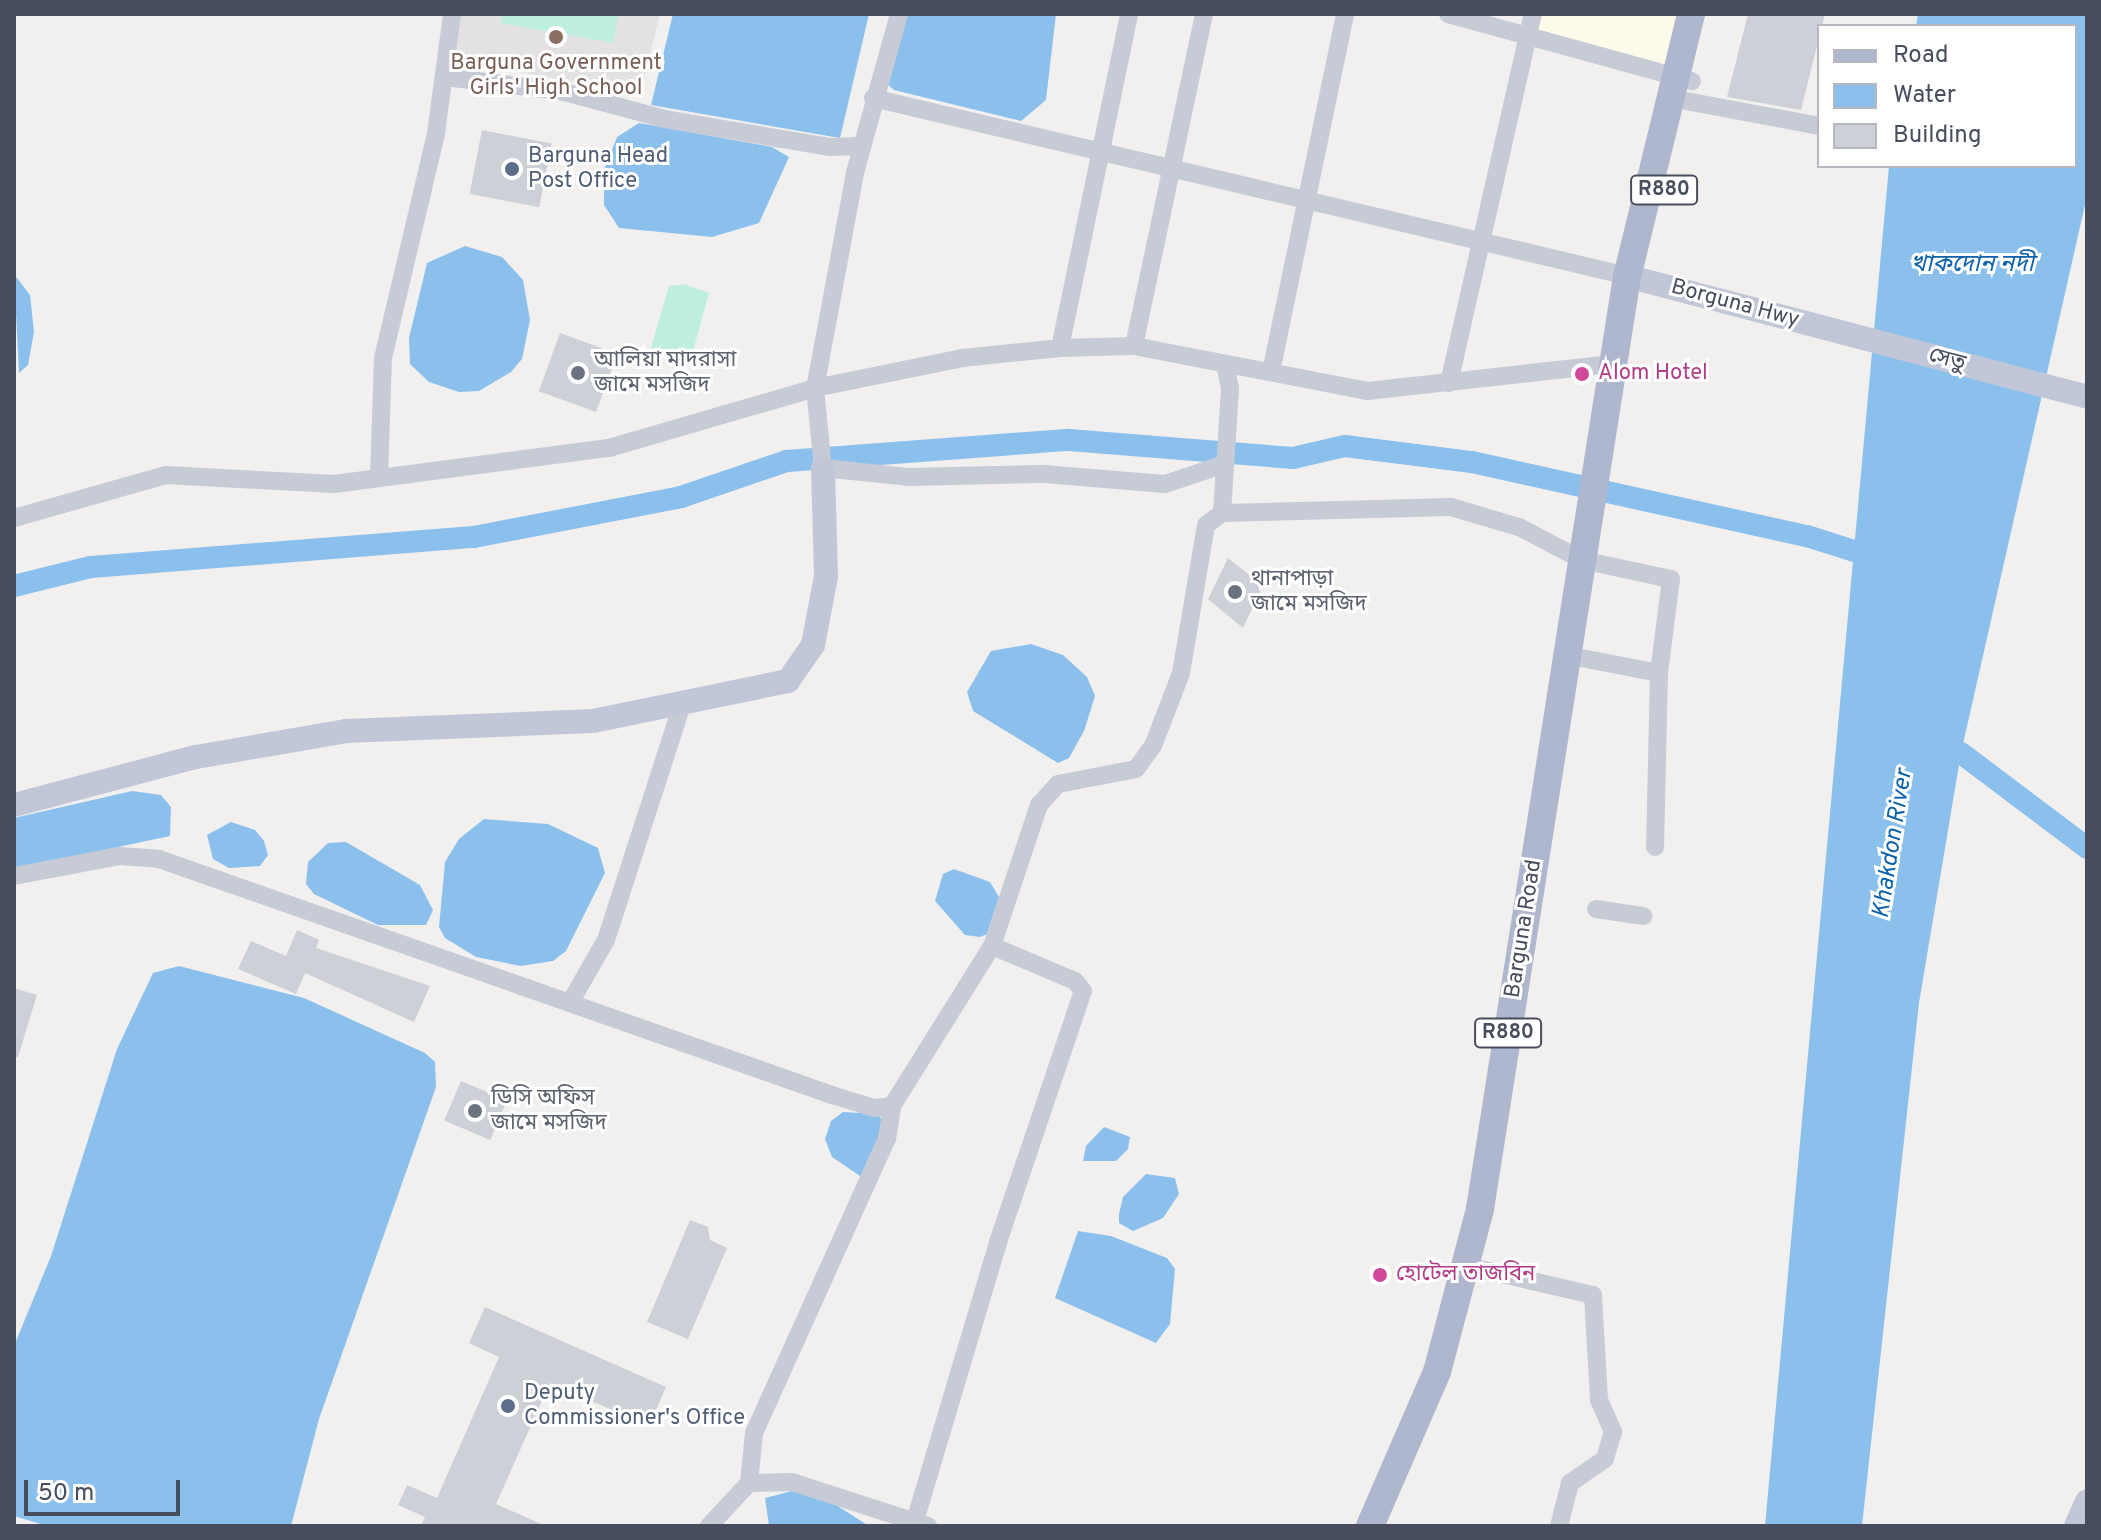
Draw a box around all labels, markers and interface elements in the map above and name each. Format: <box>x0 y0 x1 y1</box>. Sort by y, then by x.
legend <box>1817 24 2077 168</box>
marker: Barguna Government Girls' High School <box>547 28 565 46</box>
text: Road <box>1893 41 1949 71</box>
place label: Barguna Government Girls' High School <box>450 50 662 102</box>
text: Water <box>1893 81 1956 111</box>
text: Building <box>1893 121 1982 151</box>
place label: Barguna Head Post Office <box>528 143 668 194</box>
marker: Barguna Head Post Office <box>503 160 521 178</box>
road number: R880 <box>1630 174 1698 206</box>
water label: খাকদোন নদী <box>1910 252 2034 280</box>
street label: Borguna Hwy <box>1668 274 1802 334</box>
street label: সেতু <box>1926 342 1968 378</box>
place label: আলিয়া মাদরাসা জামে মসজিদ <box>594 347 736 398</box>
place label: Alom Hotel <box>1598 361 1708 387</box>
marker: আলিয়া মাদরাসা জামে মসজিদ <box>569 364 587 382</box>
marker: Alom Hotel <box>1573 365 1591 383</box>
place label: থানাপাড়া জামে মসজিদ <box>1251 566 1367 618</box>
marker: থানাপাড়া জামে মসজিদ <box>1226 583 1244 601</box>
water label: Khakdon River <box>1868 767 1920 921</box>
street label: Barguna Road <box>1500 858 1548 1000</box>
road number: R880 <box>1474 1017 1542 1049</box>
place label: ডিসি অফিস জামে মসজিদ <box>491 1085 607 1136</box>
marker: ডিসি অফিস জামে মসজিদ <box>466 1102 484 1120</box>
place label: হোটেল তাজবিন <box>1396 1262 1535 1288</box>
marker: হোটেল তাজবিন <box>1371 1266 1389 1284</box>
place label: Deputy Commissioner's Office <box>524 1380 745 1432</box>
marker: Deputy Commissioner's Office <box>499 1397 517 1415</box>
scale bar <box>28 1464 184 1514</box>
text: 50 m <box>38 1479 94 1509</box>

